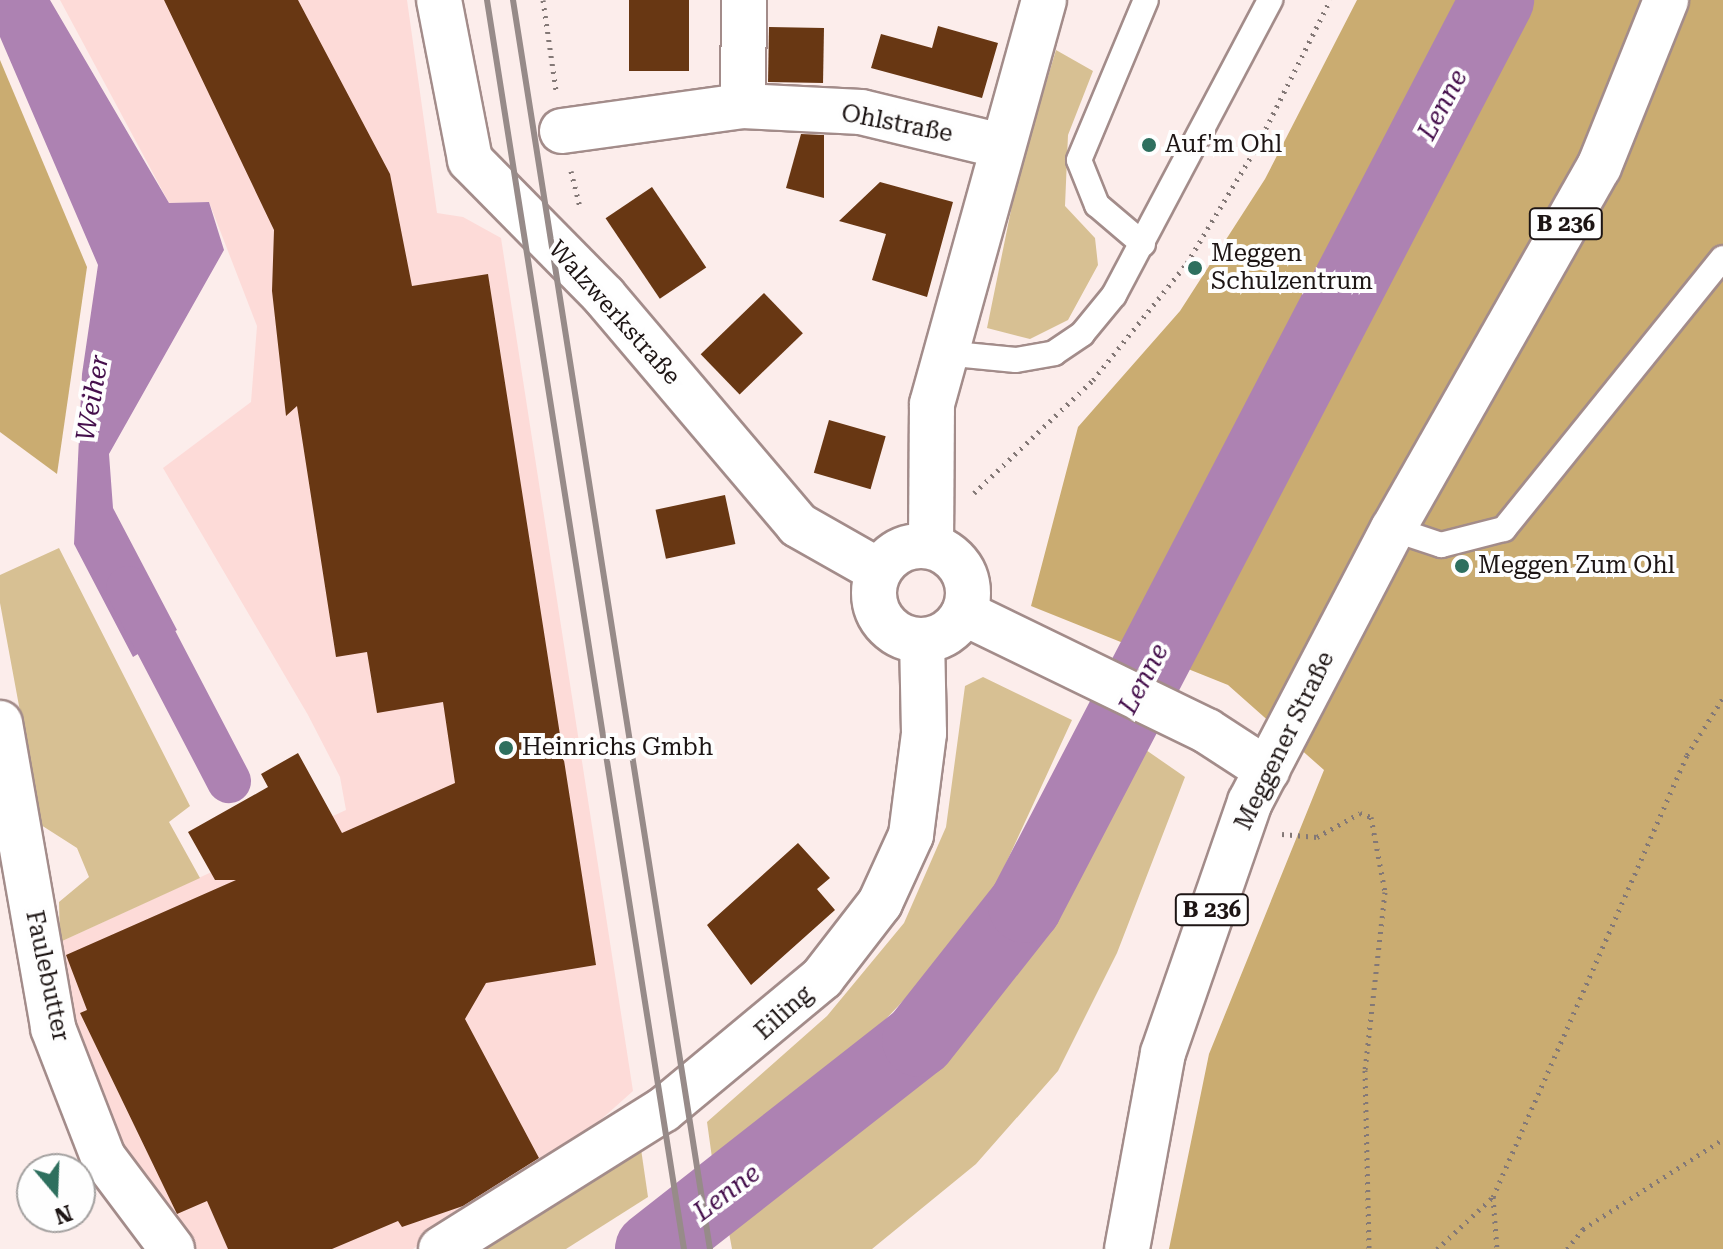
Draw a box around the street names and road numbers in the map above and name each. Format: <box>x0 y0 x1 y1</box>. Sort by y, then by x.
street label: Ohlstraße <box>839 99 955 149</box>
road number: B 236 <box>1528 206 1604 242</box>
street label: Walzwerkstraße <box>542 235 686 391</box>
street label: Meggener Straße <box>1229 647 1341 835</box>
road number: B 236 <box>1174 892 1250 928</box>
street label: Faulebutter <box>19 908 75 1044</box>
street label: Eiling <box>749 980 819 1046</box>

